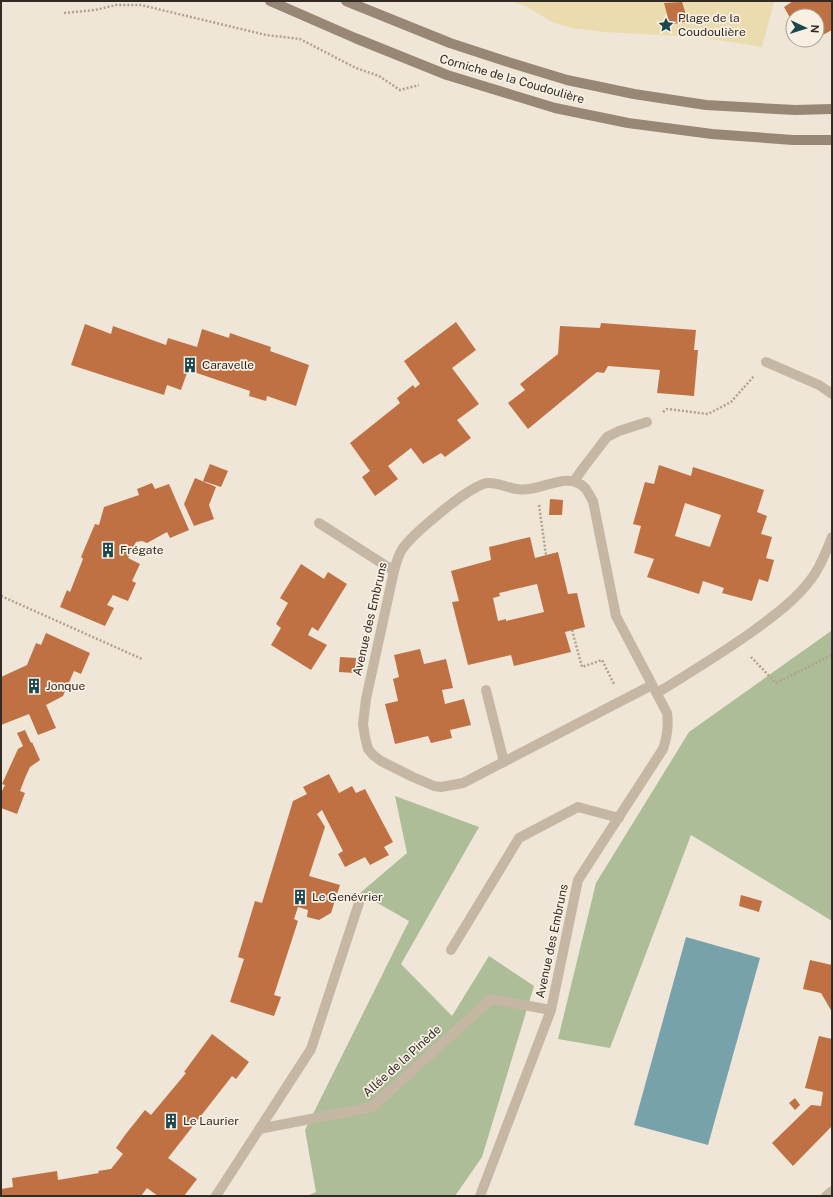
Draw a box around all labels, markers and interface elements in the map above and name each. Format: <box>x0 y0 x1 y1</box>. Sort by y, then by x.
north arrow <box>785 8 825 48</box>
place label: Plage de la Coudoulière <box>678 11 746 39</box>
place icon: Plage de la Coudoulière <box>657 16 675 34</box>
text: N <box>809 24 821 33</box>
street label: Corniche de la Coudoulière <box>438 52 586 106</box>
building icon: Caravelle <box>181 356 199 374</box>
place label: Caravelle <box>202 358 254 372</box>
building icon: Frégate <box>99 541 117 559</box>
place label: Frégate <box>120 543 164 557</box>
street label: Avenue des Embruns <box>350 561 390 677</box>
building icon: Jonque <box>25 677 43 695</box>
place label: Jonque <box>46 679 85 693</box>
street label: Avenue des Embruns <box>533 883 571 999</box>
building icon: Le Genévrier <box>291 888 309 906</box>
place label: Le Genévrier <box>312 890 383 904</box>
street label: Allée de la Pinède <box>360 1022 444 1100</box>
building icon: Le Laurier <box>162 1112 180 1130</box>
place label: Le Laurier <box>183 1114 239 1128</box>

